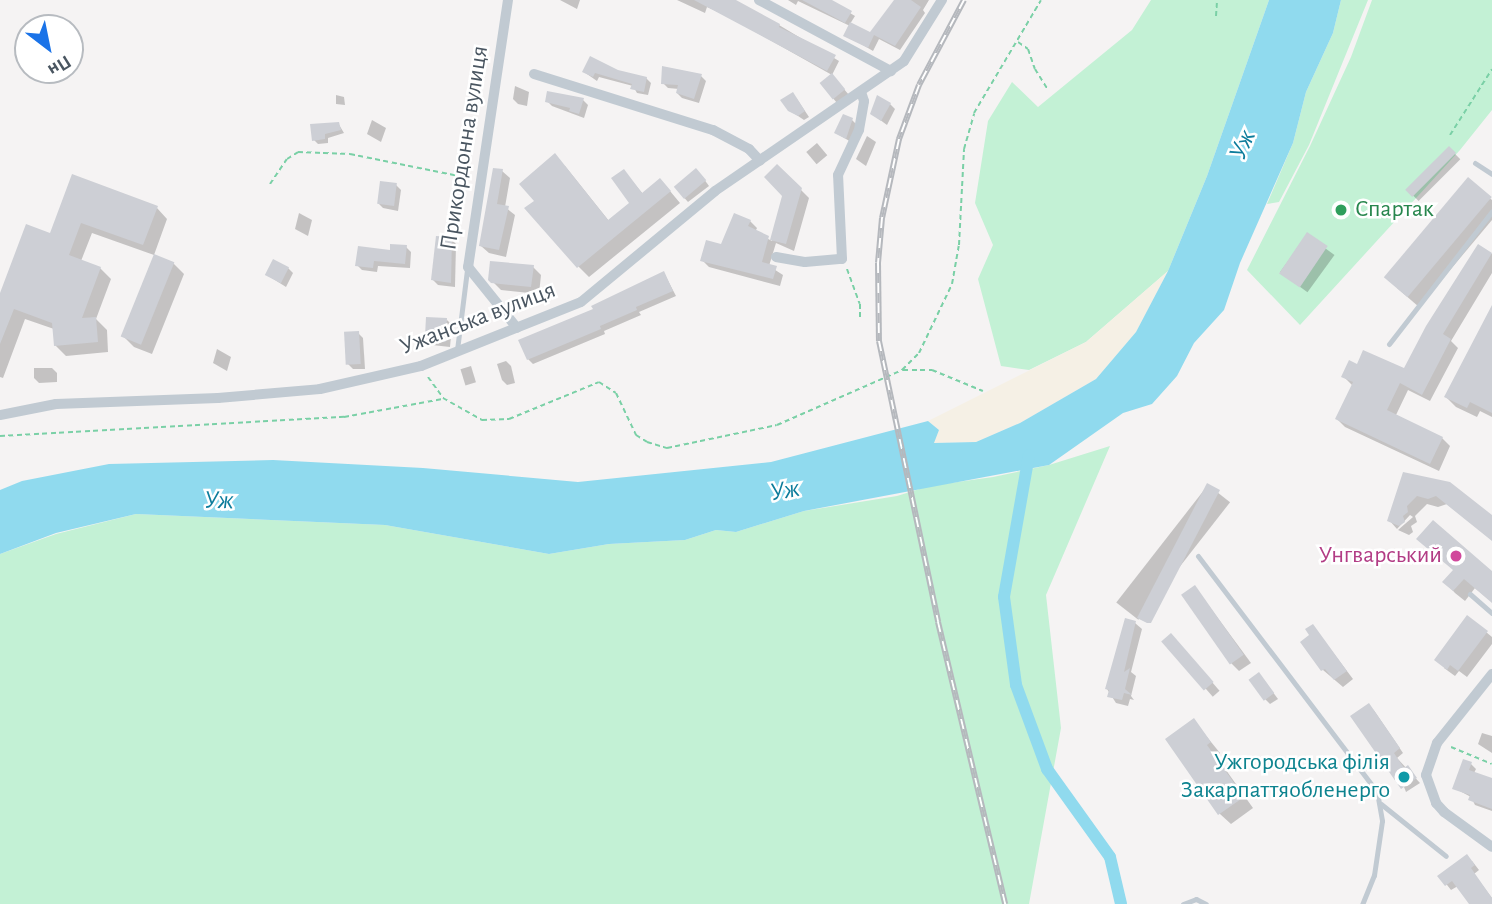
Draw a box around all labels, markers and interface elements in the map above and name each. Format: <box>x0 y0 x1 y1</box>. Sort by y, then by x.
north arrow <box>14 14 84 84</box>
street label: Прикордонна вулиця <box>435 44 495 252</box>
text: Пн <box>44 51 74 80</box>
water label: Уж <box>1223 125 1263 165</box>
place label: Спартак <box>1355 196 1434 224</box>
marker: Спартак <box>1333 202 1349 218</box>
street label: Ужанська вулиця <box>396 276 560 362</box>
water label: Уж <box>768 473 802 509</box>
water label: Уж <box>204 485 234 517</box>
place label: Унгварський <box>1319 542 1442 570</box>
marker: Унгварський <box>1448 548 1464 564</box>
place label: Ужгородська філія Закарпаттяобленерго <box>1181 749 1390 805</box>
marker: Ужгородська філія Закарпаттяобленерго <box>1396 769 1412 785</box>

